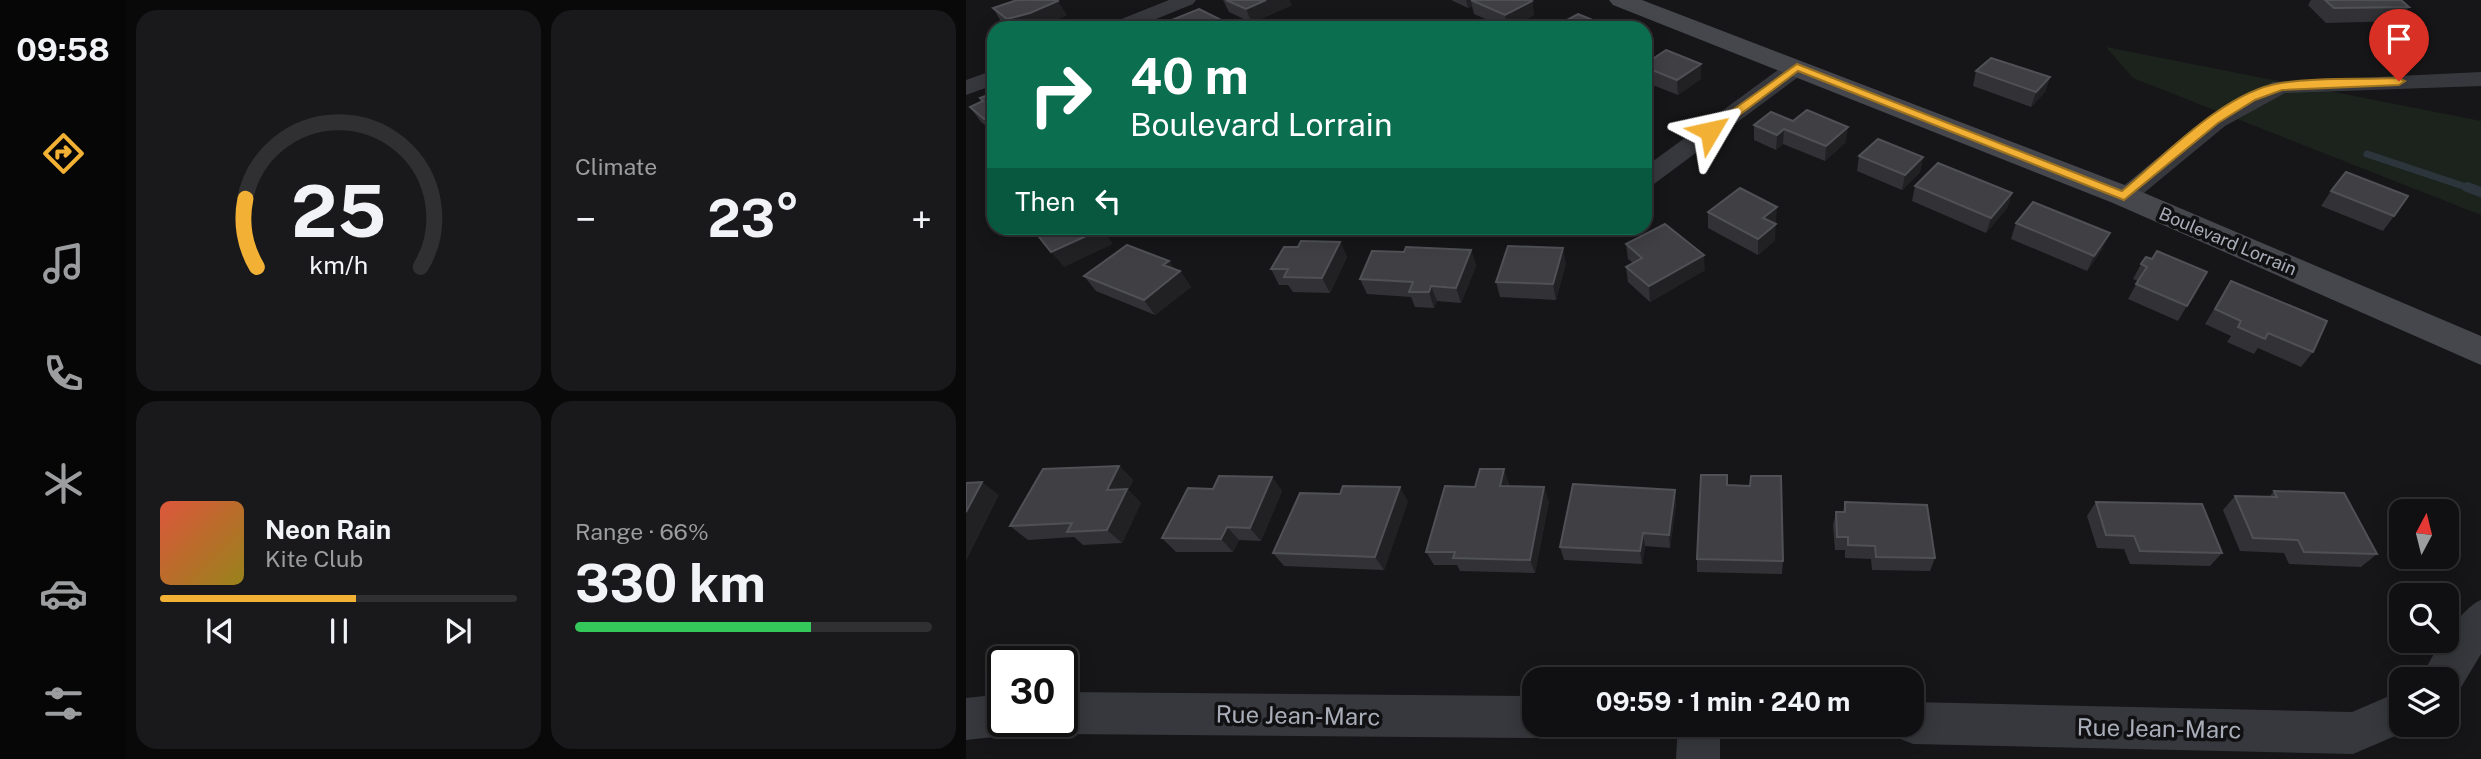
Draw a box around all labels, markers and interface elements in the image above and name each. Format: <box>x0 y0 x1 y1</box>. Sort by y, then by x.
pin <box>2369 9 2429 81</box>
icon: arrive <box>2380 20 2418 58</box>
text: 09:58 <box>16 31 110 68</box>
text: 40 m <box>1130 47 1249 105</box>
icon: right <box>1015 49 1106 140</box>
position arrow <box>1673 94 1747 168</box>
text: Boulevard Lorrain <box>1130 106 1392 143</box>
icon: directions <box>39 129 88 178</box>
text: Climate <box>575 153 657 180</box>
text: 25 <box>291 168 386 253</box>
icon: left <box>1089 182 1127 220</box>
text: Then <box>1015 186 1075 217</box>
text: 23° <box>707 188 800 249</box>
text: − <box>575 197 596 242</box>
text: + <box>911 197 932 242</box>
street label: Boulevard Lorrain <box>2156 203 2300 279</box>
icon: music <box>39 239 88 288</box>
text: km/h <box>309 249 368 279</box>
icon: phone <box>39 349 88 398</box>
icon: climate <box>39 459 88 508</box>
north arrow <box>2389 499 2459 569</box>
map controls <box>2389 499 2459 737</box>
text: Neon Rain <box>265 514 391 545</box>
text: Range · 66% <box>575 518 709 545</box>
text: Kite Club <box>265 545 363 572</box>
text: 330 km <box>575 553 766 614</box>
icon: car <box>39 569 88 618</box>
button: search <box>2389 583 2459 653</box>
icon: previous <box>201 612 239 650</box>
icon: pause <box>320 612 358 650</box>
icon: next <box>439 612 477 650</box>
speed limit sign: 30 <box>987 646 1078 737</box>
button: layers <box>2389 667 2459 737</box>
icon: filters <box>39 679 88 728</box>
text: 09:59 · 1 min · 240 m <box>1596 686 1850 717</box>
street label: Rue Jean-Marc <box>1215 700 1381 730</box>
street label: Rue Jean-Marc <box>2076 713 2242 743</box>

